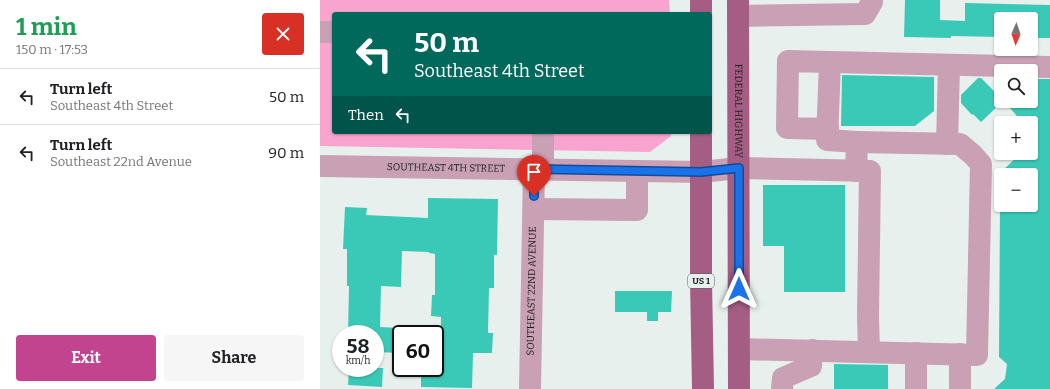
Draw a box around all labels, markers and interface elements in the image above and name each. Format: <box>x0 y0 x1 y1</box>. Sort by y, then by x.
north arrow <box>994 12 1038 56</box>
map controls <box>994 12 1038 212</box>
text: 1 min <box>16 13 77 41</box>
button: close <box>262 13 304 55</box>
text: 50 m <box>414 26 479 59</box>
icon: left <box>348 28 400 80</box>
text: 150 m · 17:53 <box>16 42 88 57</box>
text: Southeast 4th Street <box>414 60 584 82</box>
street label: FEDERAL HIGHWAY <box>732 64 744 159</box>
button: search <box>994 64 1038 108</box>
text: Turn left <box>50 80 112 98</box>
icon: left <box>16 86 38 108</box>
text: 50 m <box>269 88 304 106</box>
text: Southeast 4th Street <box>50 98 173 113</box>
icon: left <box>392 104 414 126</box>
text: Then <box>348 106 384 124</box>
button: + <box>994 116 1038 160</box>
text: Turn left <box>50 136 112 154</box>
icon: left <box>16 142 38 164</box>
text: 90 m <box>268 144 304 162</box>
text: Southeast 22nd Avenue <box>50 154 192 169</box>
pin <box>517 155 551 196</box>
street label: SOUTHEAST 4TH STREET <box>387 161 505 175</box>
icon: arrive <box>523 161 545 183</box>
button: − <box>994 168 1038 212</box>
street label: SOUTHEAST 22ND AVENUE <box>525 226 539 356</box>
position arrow <box>718 268 760 310</box>
road number: US 1 <box>688 274 714 288</box>
speed limit sign: 60 <box>392 325 444 377</box>
text: 58 <box>347 334 369 358</box>
button: Exit <box>16 335 156 381</box>
button: Share <box>164 335 304 381</box>
text: km/h <box>346 355 370 367</box>

